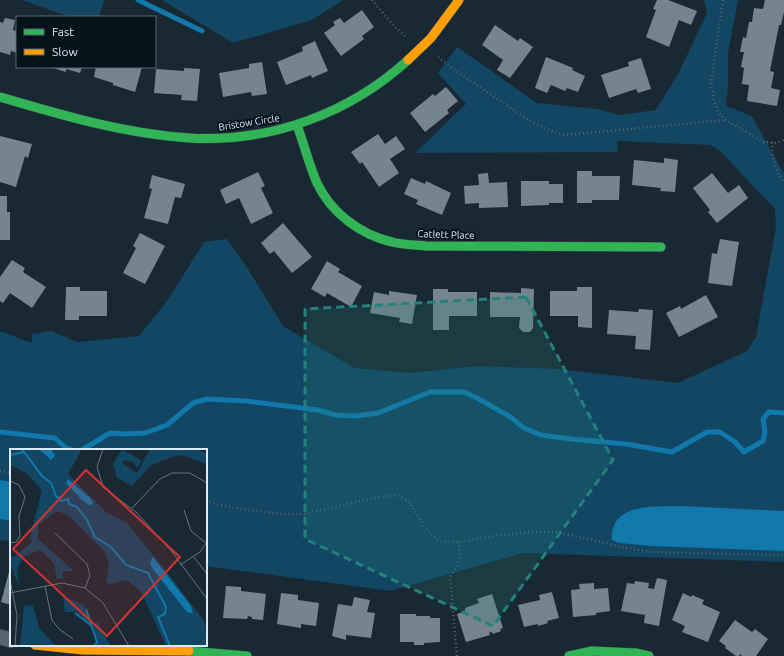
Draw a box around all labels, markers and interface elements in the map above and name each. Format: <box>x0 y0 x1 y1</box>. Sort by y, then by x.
legend <box>16 16 156 68</box>
text: Fast <box>52 25 74 38</box>
text: Slow <box>52 45 78 58</box>
street label: Bristow Circle <box>218 112 280 133</box>
street label: Catlett Place <box>417 228 475 241</box>
inset map <box>10 449 207 646</box>

